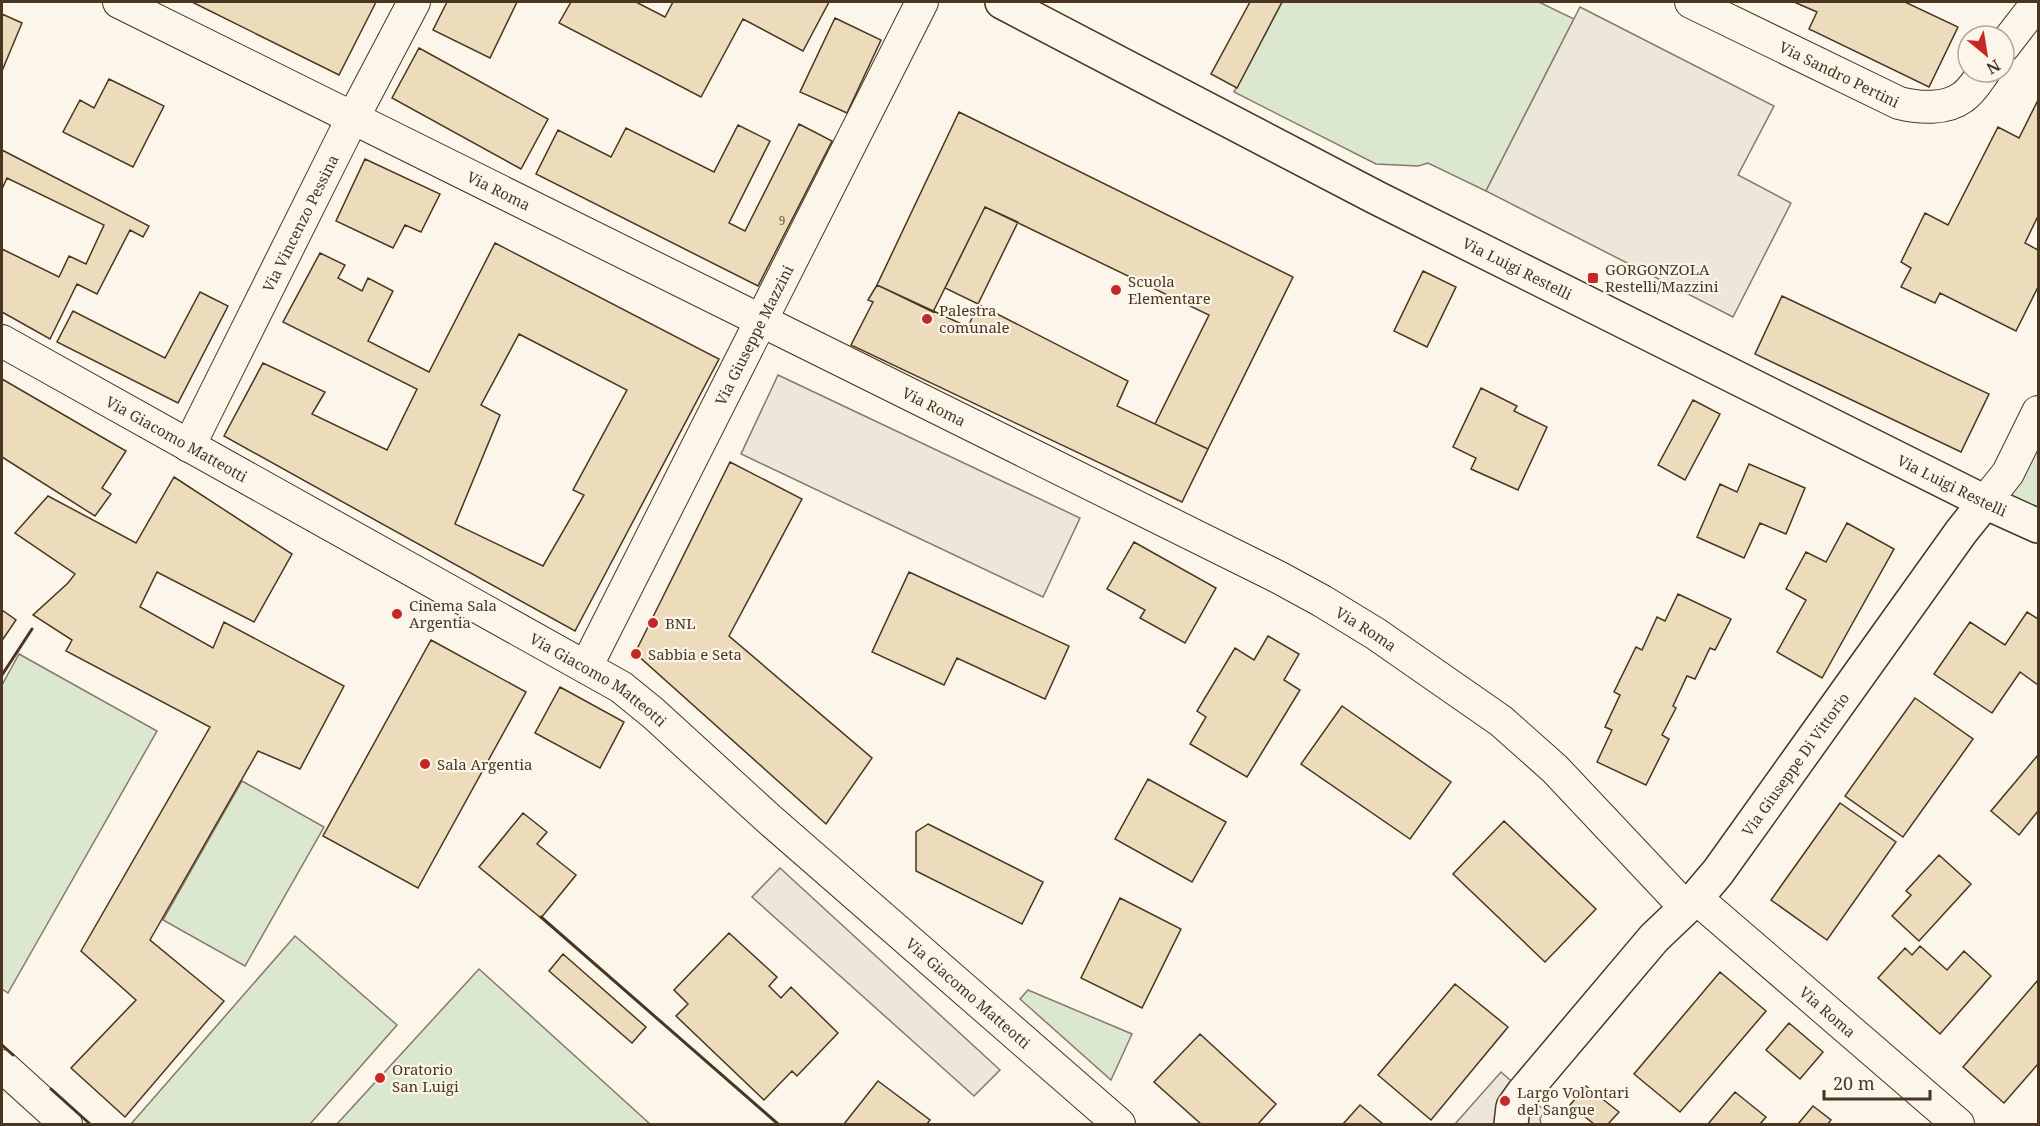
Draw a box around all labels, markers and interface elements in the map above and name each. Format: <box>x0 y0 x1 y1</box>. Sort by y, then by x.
north arrow <box>1956 24 2016 84</box>
street label: Via Sandro Pertini <box>1776 36 1903 112</box>
text: N <box>1982 54 2004 80</box>
street label: Via Vincenzo Pessina <box>257 151 343 295</box>
street label: Via Roma <box>464 166 534 215</box>
house number: 9 <box>779 212 785 229</box>
street label: Via Luigi Restelli <box>1459 232 1576 304</box>
place label: GORGONZOLA Restelli/Mazzini <box>1605 259 1719 296</box>
street label: Via Giuseppe Mazzini <box>710 261 798 409</box>
place label: Scuola Elementare <box>1128 271 1211 308</box>
marker: GORGONZOLA Restelli/Mazzini <box>1586 271 1600 285</box>
marker: Scuola Elementare <box>1109 283 1123 297</box>
place label: Palestra comunale <box>939 300 1010 337</box>
marker: Palestra comunale <box>920 312 934 326</box>
street label: Via Roma <box>899 382 969 431</box>
street label: Via Giacomo Matteotti <box>102 391 251 486</box>
street label: Via Luigi Restelli <box>1894 450 2010 521</box>
place label: Cinema Sala Argentia <box>409 595 497 632</box>
street label: Via Roma <box>1332 602 1401 655</box>
marker: Cinema Sala Argentia <box>390 607 404 621</box>
place label: BNL <box>665 613 696 633</box>
marker: BNL <box>646 616 660 630</box>
street label: Via Giacomo Matteotti <box>526 628 671 731</box>
place label: Sabbia e Seta <box>648 644 742 664</box>
marker: Sabbia e Seta <box>629 647 643 661</box>
street label: Via Giuseppe Di Vittorio <box>1737 688 1853 840</box>
place label: Sala Argentia <box>437 754 533 774</box>
marker: Sala Argentia <box>418 757 432 771</box>
street label: Via Giacomo Matteotti <box>902 933 1035 1053</box>
street label: Via Roma <box>1795 982 1860 1042</box>
place label: Oratorio San Luigi <box>392 1059 459 1096</box>
scale bar <box>1824 1063 1930 1101</box>
marker: Oratorio San Luigi <box>373 1071 387 1085</box>
text: 20 m <box>1833 1071 1875 1095</box>
place label: Largo Volontari del Sangue <box>1517 1082 1629 1119</box>
marker: Largo Volontari del Sangue <box>1498 1094 1512 1108</box>

